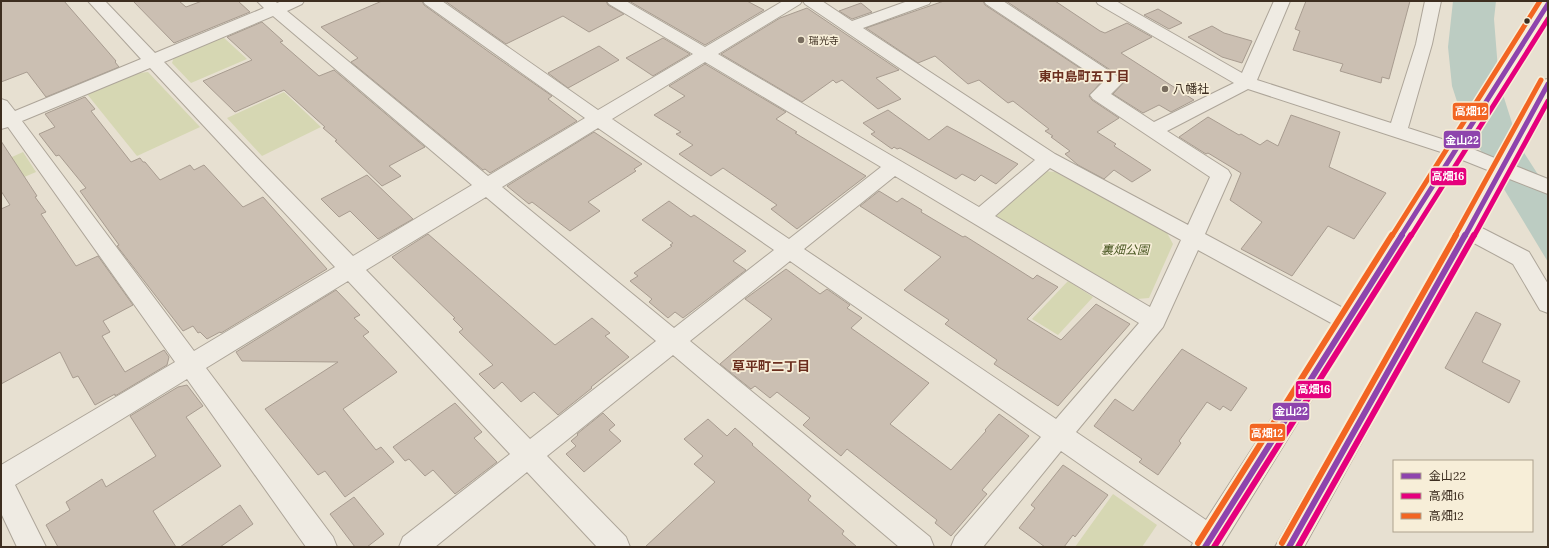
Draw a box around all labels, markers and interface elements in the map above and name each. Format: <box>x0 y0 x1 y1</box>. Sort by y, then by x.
unlabelled marker <box>1522 16 1532 26</box>
place label: 瑞光寺 <box>809 34 839 47</box>
marker: 瑞光寺 <box>796 35 806 45</box>
district label: 東中島町五丁目 <box>1038 68 1130 85</box>
place label: 八幡社 <box>1173 81 1209 96</box>
marker: 八幡社 <box>1160 84 1170 94</box>
line badge: 高畑12 <box>1452 102 1489 121</box>
text: 高畑12 <box>1455 104 1487 118</box>
line badge: 金山22 <box>1443 130 1481 149</box>
text: 金山22 <box>1445 133 1479 147</box>
line badge: 高畑16 <box>1430 167 1467 186</box>
text: 高畑16 <box>1432 169 1464 183</box>
park label: 裏畑公園 <box>1101 242 1151 257</box>
district label: 草平町二丁目 <box>732 358 810 375</box>
line badge: 高畑16 <box>1295 380 1332 399</box>
text: 高畑16 <box>1298 382 1330 396</box>
line badge: 金山22 <box>1272 402 1310 421</box>
text: 金山22 <box>1274 404 1308 418</box>
line badge: 高畑12 <box>1249 423 1286 442</box>
text: 高畑12 <box>1251 426 1283 440</box>
legend <box>1393 460 1533 532</box>
text: 金山22 <box>1429 468 1466 483</box>
text: 高畑16 <box>1429 488 1464 503</box>
text: 高畑12 <box>1429 508 1464 523</box>

